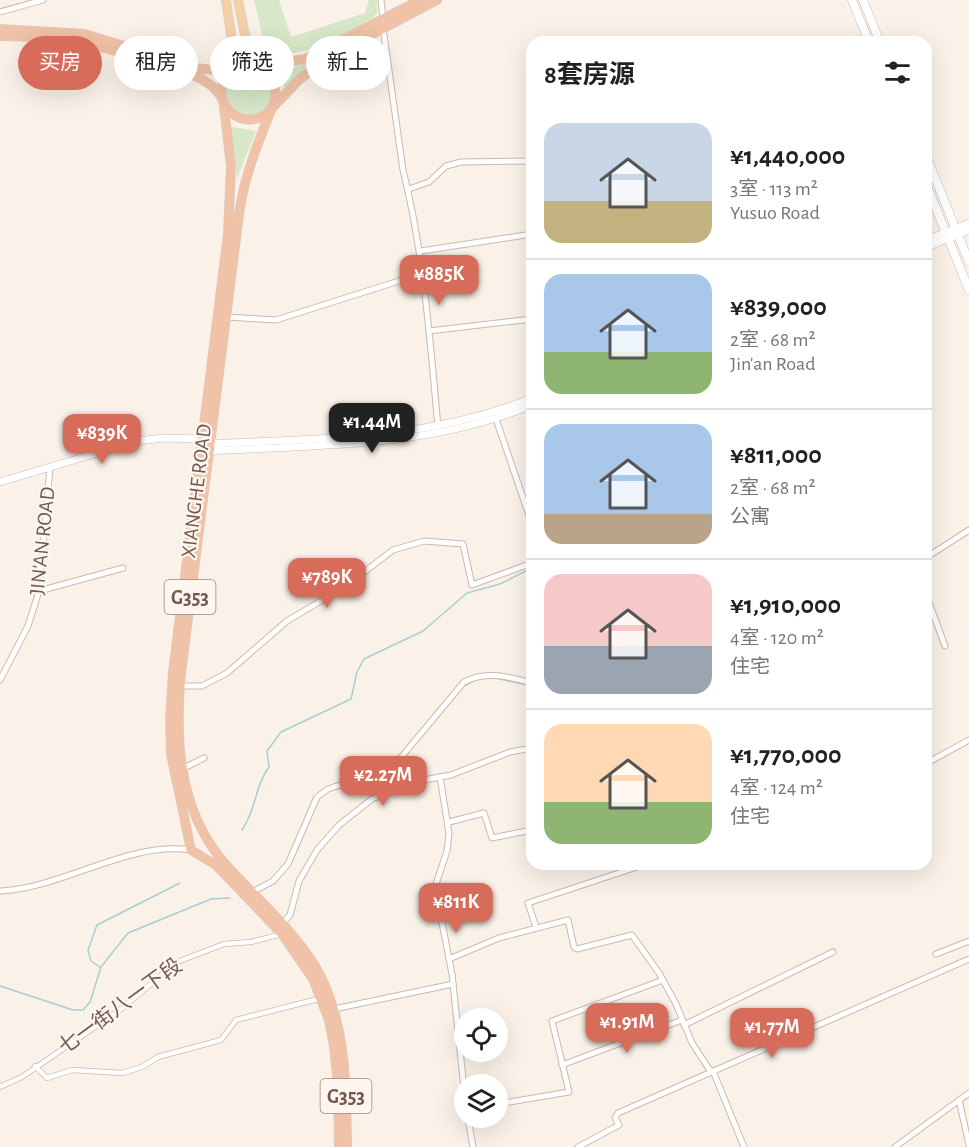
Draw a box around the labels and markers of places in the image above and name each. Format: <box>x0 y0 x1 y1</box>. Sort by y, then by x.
pin: ¥885K <box>397 255 481 306</box>
pin: ¥1.44M <box>323 403 421 454</box>
pin: ¥839K <box>60 414 144 465</box>
pin: ¥789K <box>285 558 369 609</box>
pin: ¥2.27M <box>334 756 432 807</box>
pin: ¥811K <box>414 883 498 934</box>
pin: ¥1.91M <box>578 1003 676 1054</box>
pin: ¥1.77M <box>723 1008 821 1059</box>

